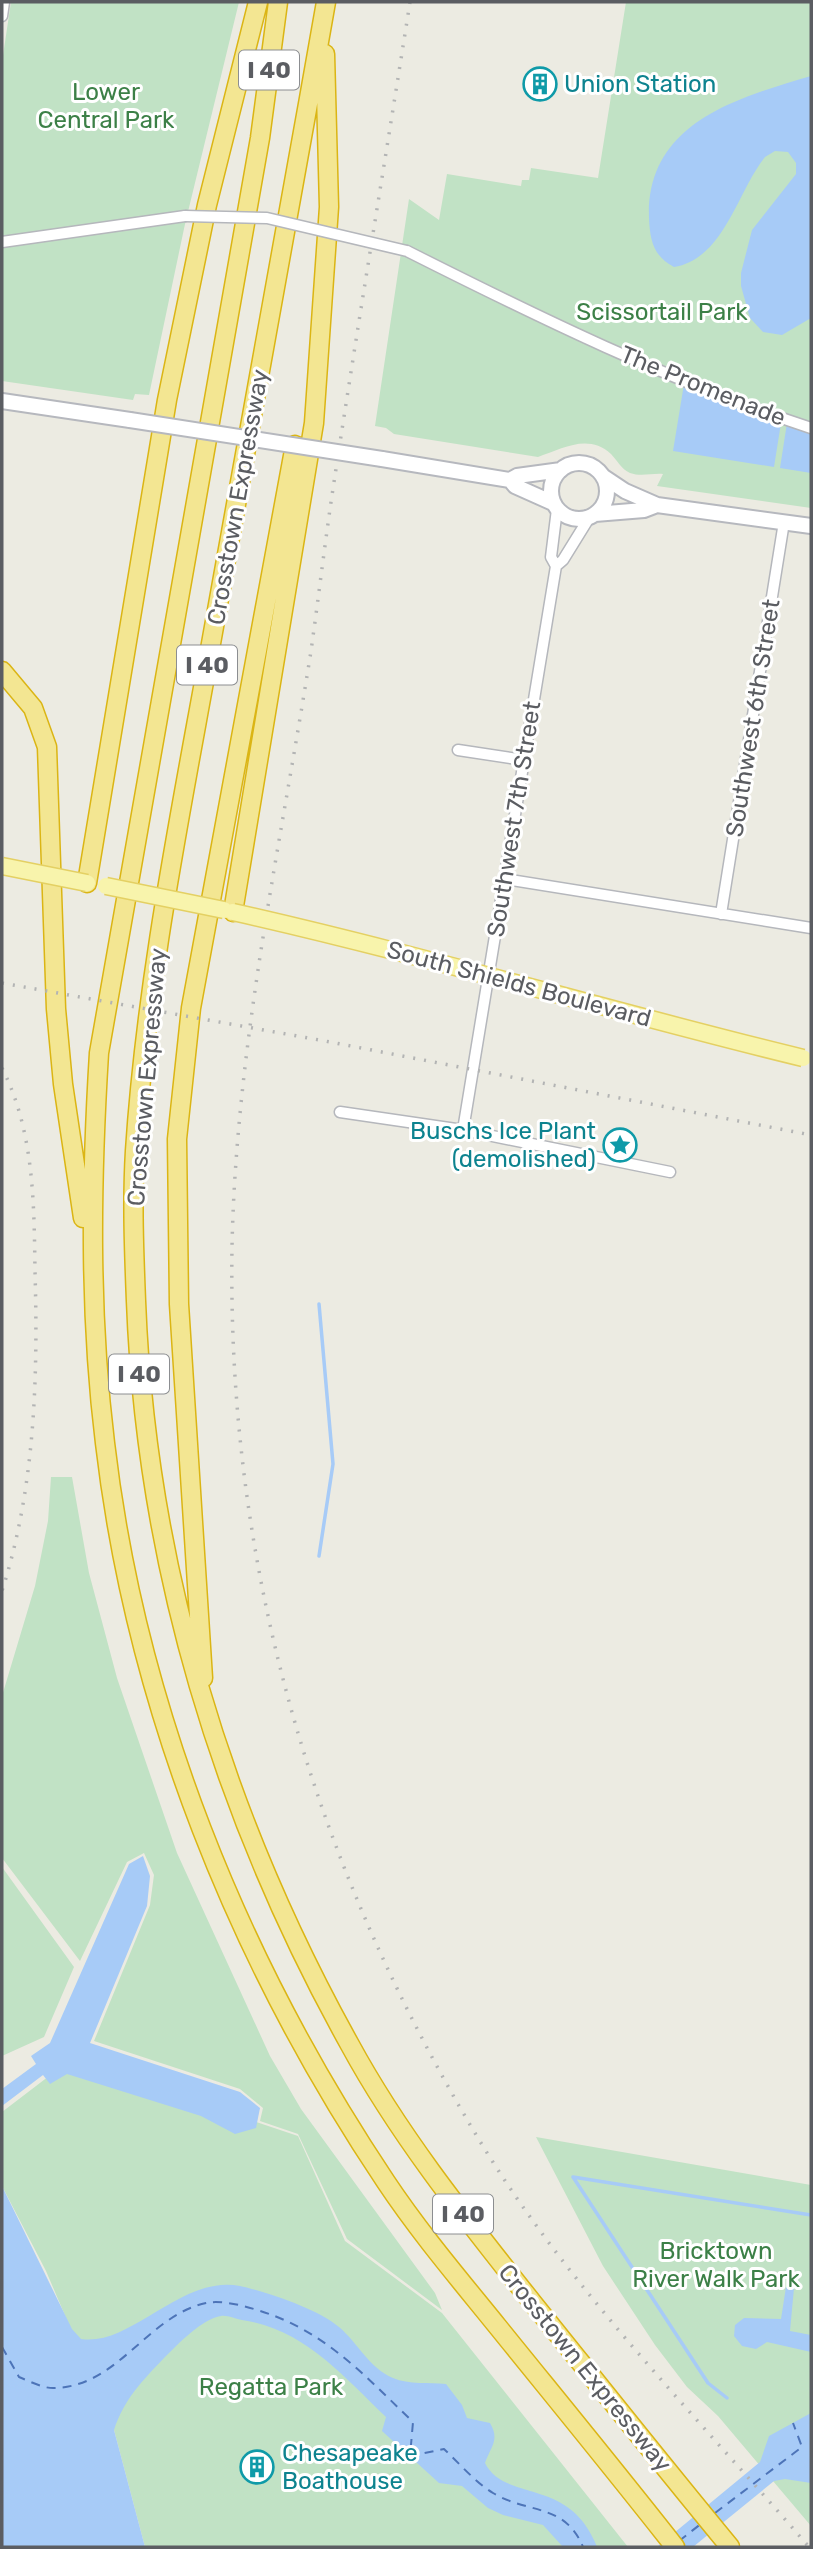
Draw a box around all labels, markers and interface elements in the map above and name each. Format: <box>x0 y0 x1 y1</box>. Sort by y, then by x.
road number: I 40 <box>239 50 299 90</box>
building icon: Union Station <box>521 65 559 103</box>
place label: Union Station <box>564 70 716 98</box>
park label: Lower Central Park <box>38 78 175 134</box>
park label: Scissortail Park <box>576 298 748 326</box>
street label: The Promenade <box>616 340 790 432</box>
street label: Crosstown Expressway <box>202 367 274 627</box>
street label: Southwest 6th Street <box>720 597 786 839</box>
road number: I 40 <box>177 646 237 684</box>
street label: Southwest 7th Street <box>482 699 546 939</box>
street label: South Shields Boulevard <box>384 935 654 1033</box>
street label: Crosstown Expressway <box>122 947 172 1207</box>
place label: Buschs Ice Plant (demolished) <box>410 1117 596 1173</box>
place icon: Buschs Ice Plant (demolished) <box>601 1126 639 1164</box>
road number: I 40 <box>109 1354 169 1394</box>
road number: I 40 <box>433 2194 493 2234</box>
park label: Bricktown River Walk Park <box>632 2237 800 2293</box>
street label: Crosstown Expressway <box>493 2259 677 2477</box>
park label: Regatta Park <box>199 2373 344 2401</box>
place label: Chesapeake Boathouse <box>282 2439 418 2495</box>
building icon: Chesapeake Boathouse <box>238 2448 276 2486</box>

